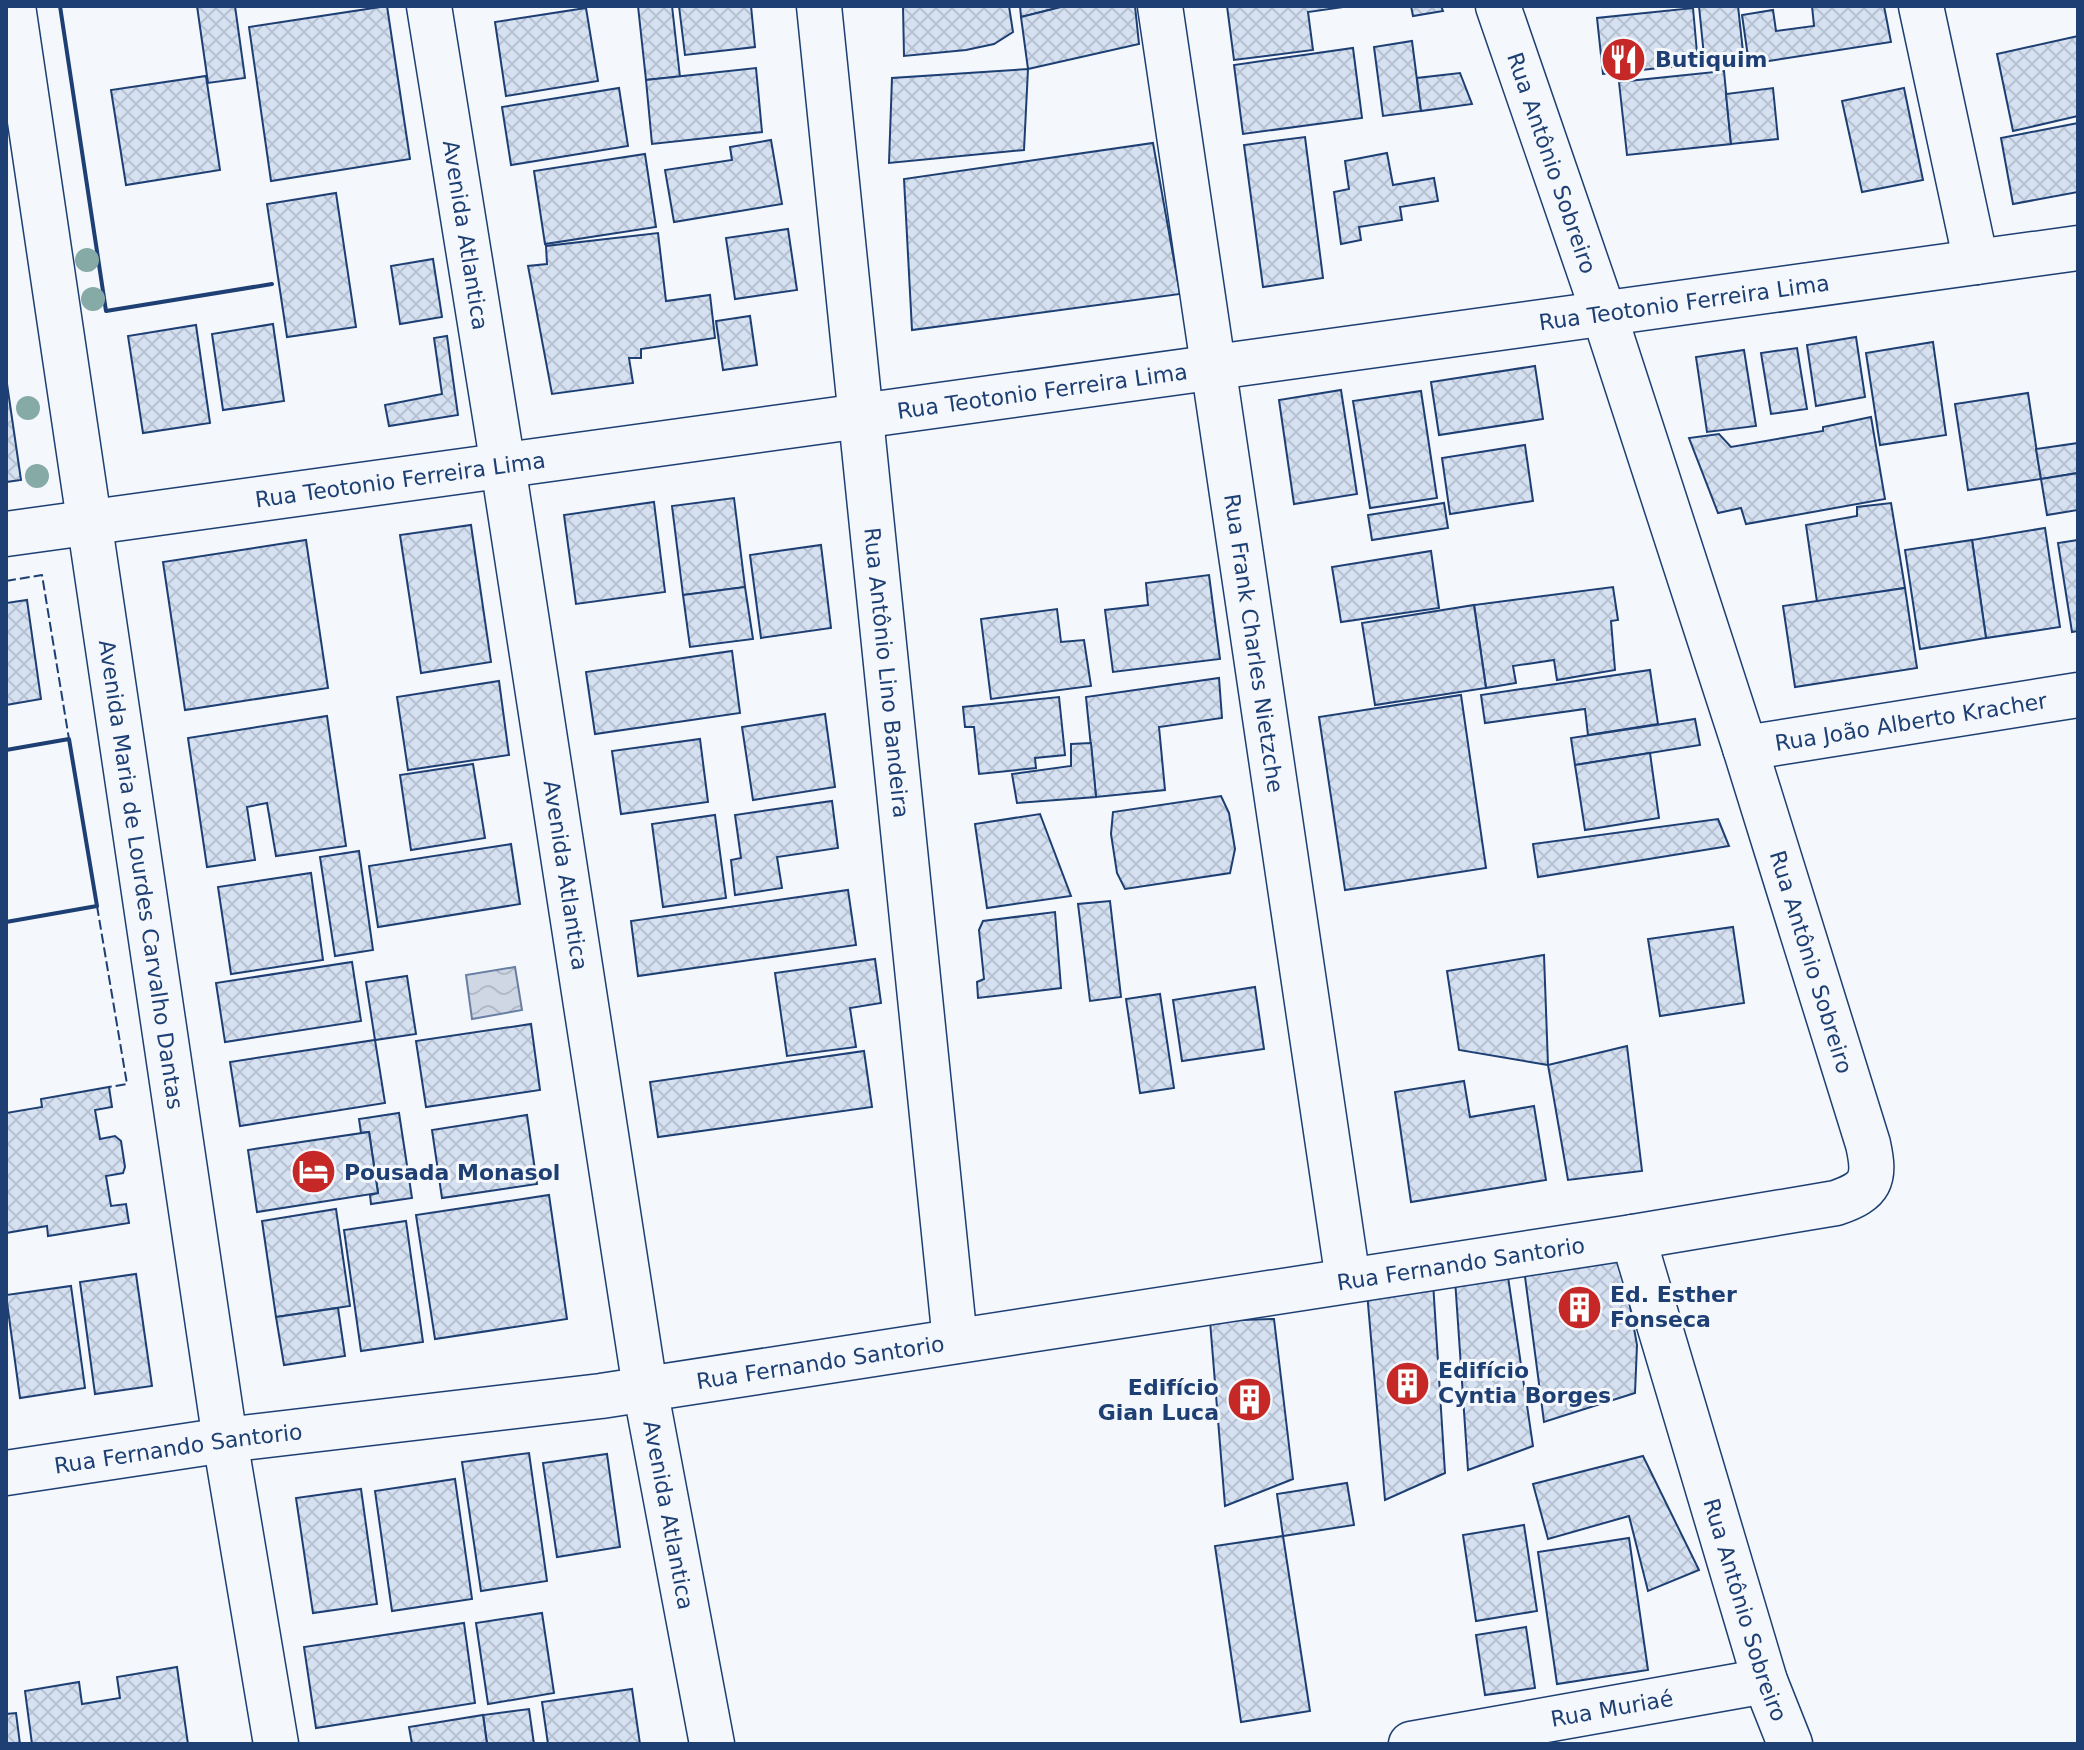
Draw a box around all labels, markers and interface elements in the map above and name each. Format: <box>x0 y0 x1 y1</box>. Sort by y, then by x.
restaurant icon: Butiquim <box>1600 35 1648 83</box>
place label: Butiquim <box>1655 47 1767 72</box>
street label: Rua Antônio Sobreiro <box>1502 49 1601 277</box>
street label: Avenida Atlantica <box>438 138 493 332</box>
street label: Rua Teotonio Ferreira Lima <box>1537 270 1831 335</box>
street label: Rua Teotonio Ferreira Lima <box>895 359 1189 424</box>
street label: Rua Teotonio Ferreira Lima <box>254 448 547 512</box>
street label: Rua Frank Charles Nietzche <box>1219 492 1288 794</box>
street label: Rua Antônio Lino Bandeira <box>859 526 914 819</box>
street label: Avenida Maria de Lourdes Carvalho Dantas <box>94 638 188 1111</box>
street label: Rua João Alberto Kracher <box>1773 688 2050 756</box>
street label: Avenida Atlantica <box>539 778 593 972</box>
street label: Rua Antônio Sobreiro <box>1765 847 1857 1077</box>
hotel icon: Pousada Monasol <box>289 1148 337 1196</box>
place label: Pousada Monasol <box>344 1160 560 1185</box>
street label: Rua Fernando Santorio <box>1335 1233 1587 1295</box>
place label: Ed. Esther Fonseca <box>1610 1282 1737 1332</box>
building icon: Ed. Esther Fonseca <box>1555 1283 1603 1331</box>
street label: Rua Fernando Santorio <box>695 1331 946 1394</box>
place label: Edifício Cyntia Borges <box>1438 1358 1611 1408</box>
building icon: Edifício Cyntia Borges <box>1383 1359 1431 1407</box>
place label: Edifício Gian Luca <box>1098 1375 1219 1425</box>
building icon: Edifício Gian Luca <box>1226 1376 1274 1424</box>
street label: Avenida Atlantica <box>638 1418 698 1612</box>
street label: Rua Fernando Santorio <box>52 1419 304 1479</box>
street label: Rua Antônio Sobreiro <box>1698 1496 1792 1725</box>
street label: Rua Muriaé <box>1549 1686 1675 1732</box>

